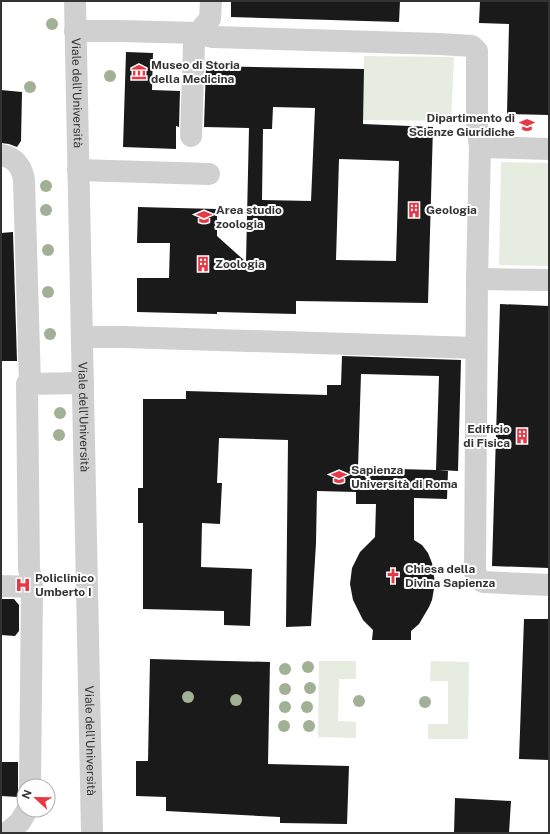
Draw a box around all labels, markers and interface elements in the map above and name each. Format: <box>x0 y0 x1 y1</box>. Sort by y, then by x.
street label: Viale dell'Università <box>69 38 85 148</box>
place label: Museo di Storia della Medicina <box>151 58 240 86</box>
museum icon: Museo di Storia della Medicina <box>130 63 148 81</box>
place label: Dipartimento di Scienze Giuridiche <box>409 111 515 139</box>
school or university icon: Dipartimento di Scienze Giuridiche <box>518 116 536 134</box>
building icon: Geologia <box>405 201 423 219</box>
place label: Area studio zoologia <box>216 203 282 231</box>
place label: Geologia <box>426 203 477 217</box>
school or university icon: Area studio zoologia <box>195 208 213 226</box>
building icon: Zoologia <box>194 255 212 273</box>
place label: Zoologia <box>215 257 265 271</box>
street label: Viale dell'Università <box>75 362 92 472</box>
place label: Edificio di Fisica <box>463 422 510 450</box>
building icon: Edificio di Fisica <box>513 427 531 445</box>
place label: Sapienza Università di Roma <box>351 463 458 491</box>
school or university icon: Sapienza Università di Roma <box>330 468 348 486</box>
place label: Chiesa della Divina Sapienza <box>405 562 495 590</box>
church icon: Chiesa della Divina Sapienza <box>384 567 402 585</box>
place label: Policlinico Umberto I <box>35 571 94 599</box>
hospital icon: Policlinico Umberto I <box>14 576 32 594</box>
street label: Viale dell'Università <box>82 686 98 796</box>
north arrow <box>16 778 56 818</box>
text: N <box>20 788 34 800</box>

